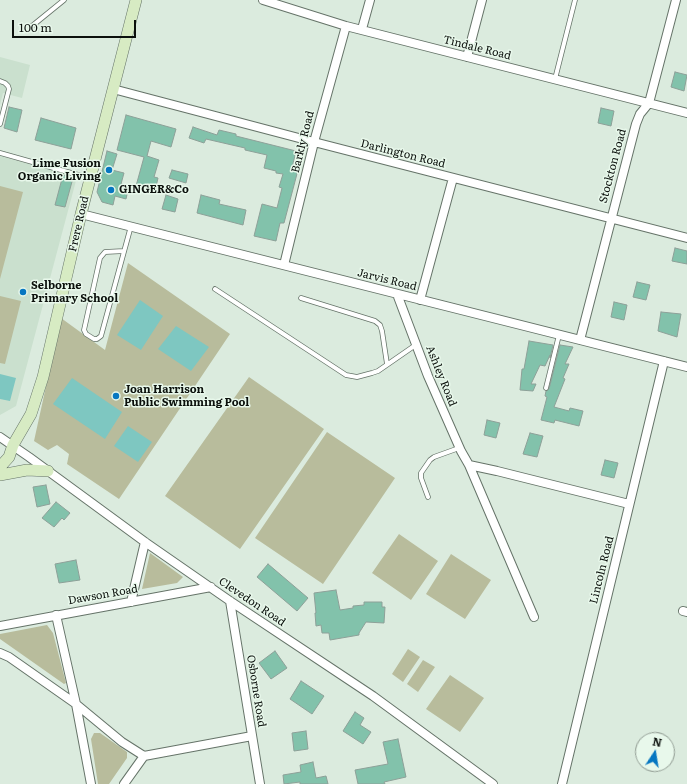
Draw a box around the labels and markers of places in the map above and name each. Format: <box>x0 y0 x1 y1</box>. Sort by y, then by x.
place label: Lime Fusion Organic Living <box>18 157 101 183</box>
marker: Lime Fusion Organic Living <box>104 165 114 175</box>
place label: GINGER&Co <box>119 183 189 197</box>
marker: GINGER&Co <box>106 185 116 195</box>
place label: Selborne Primary School <box>31 279 118 305</box>
marker: Selborne Primary School <box>18 287 28 297</box>
place label: Joan Harrison Public Swimming Pool <box>124 383 249 409</box>
marker: Joan Harrison Public Swimming Pool <box>111 391 121 401</box>

